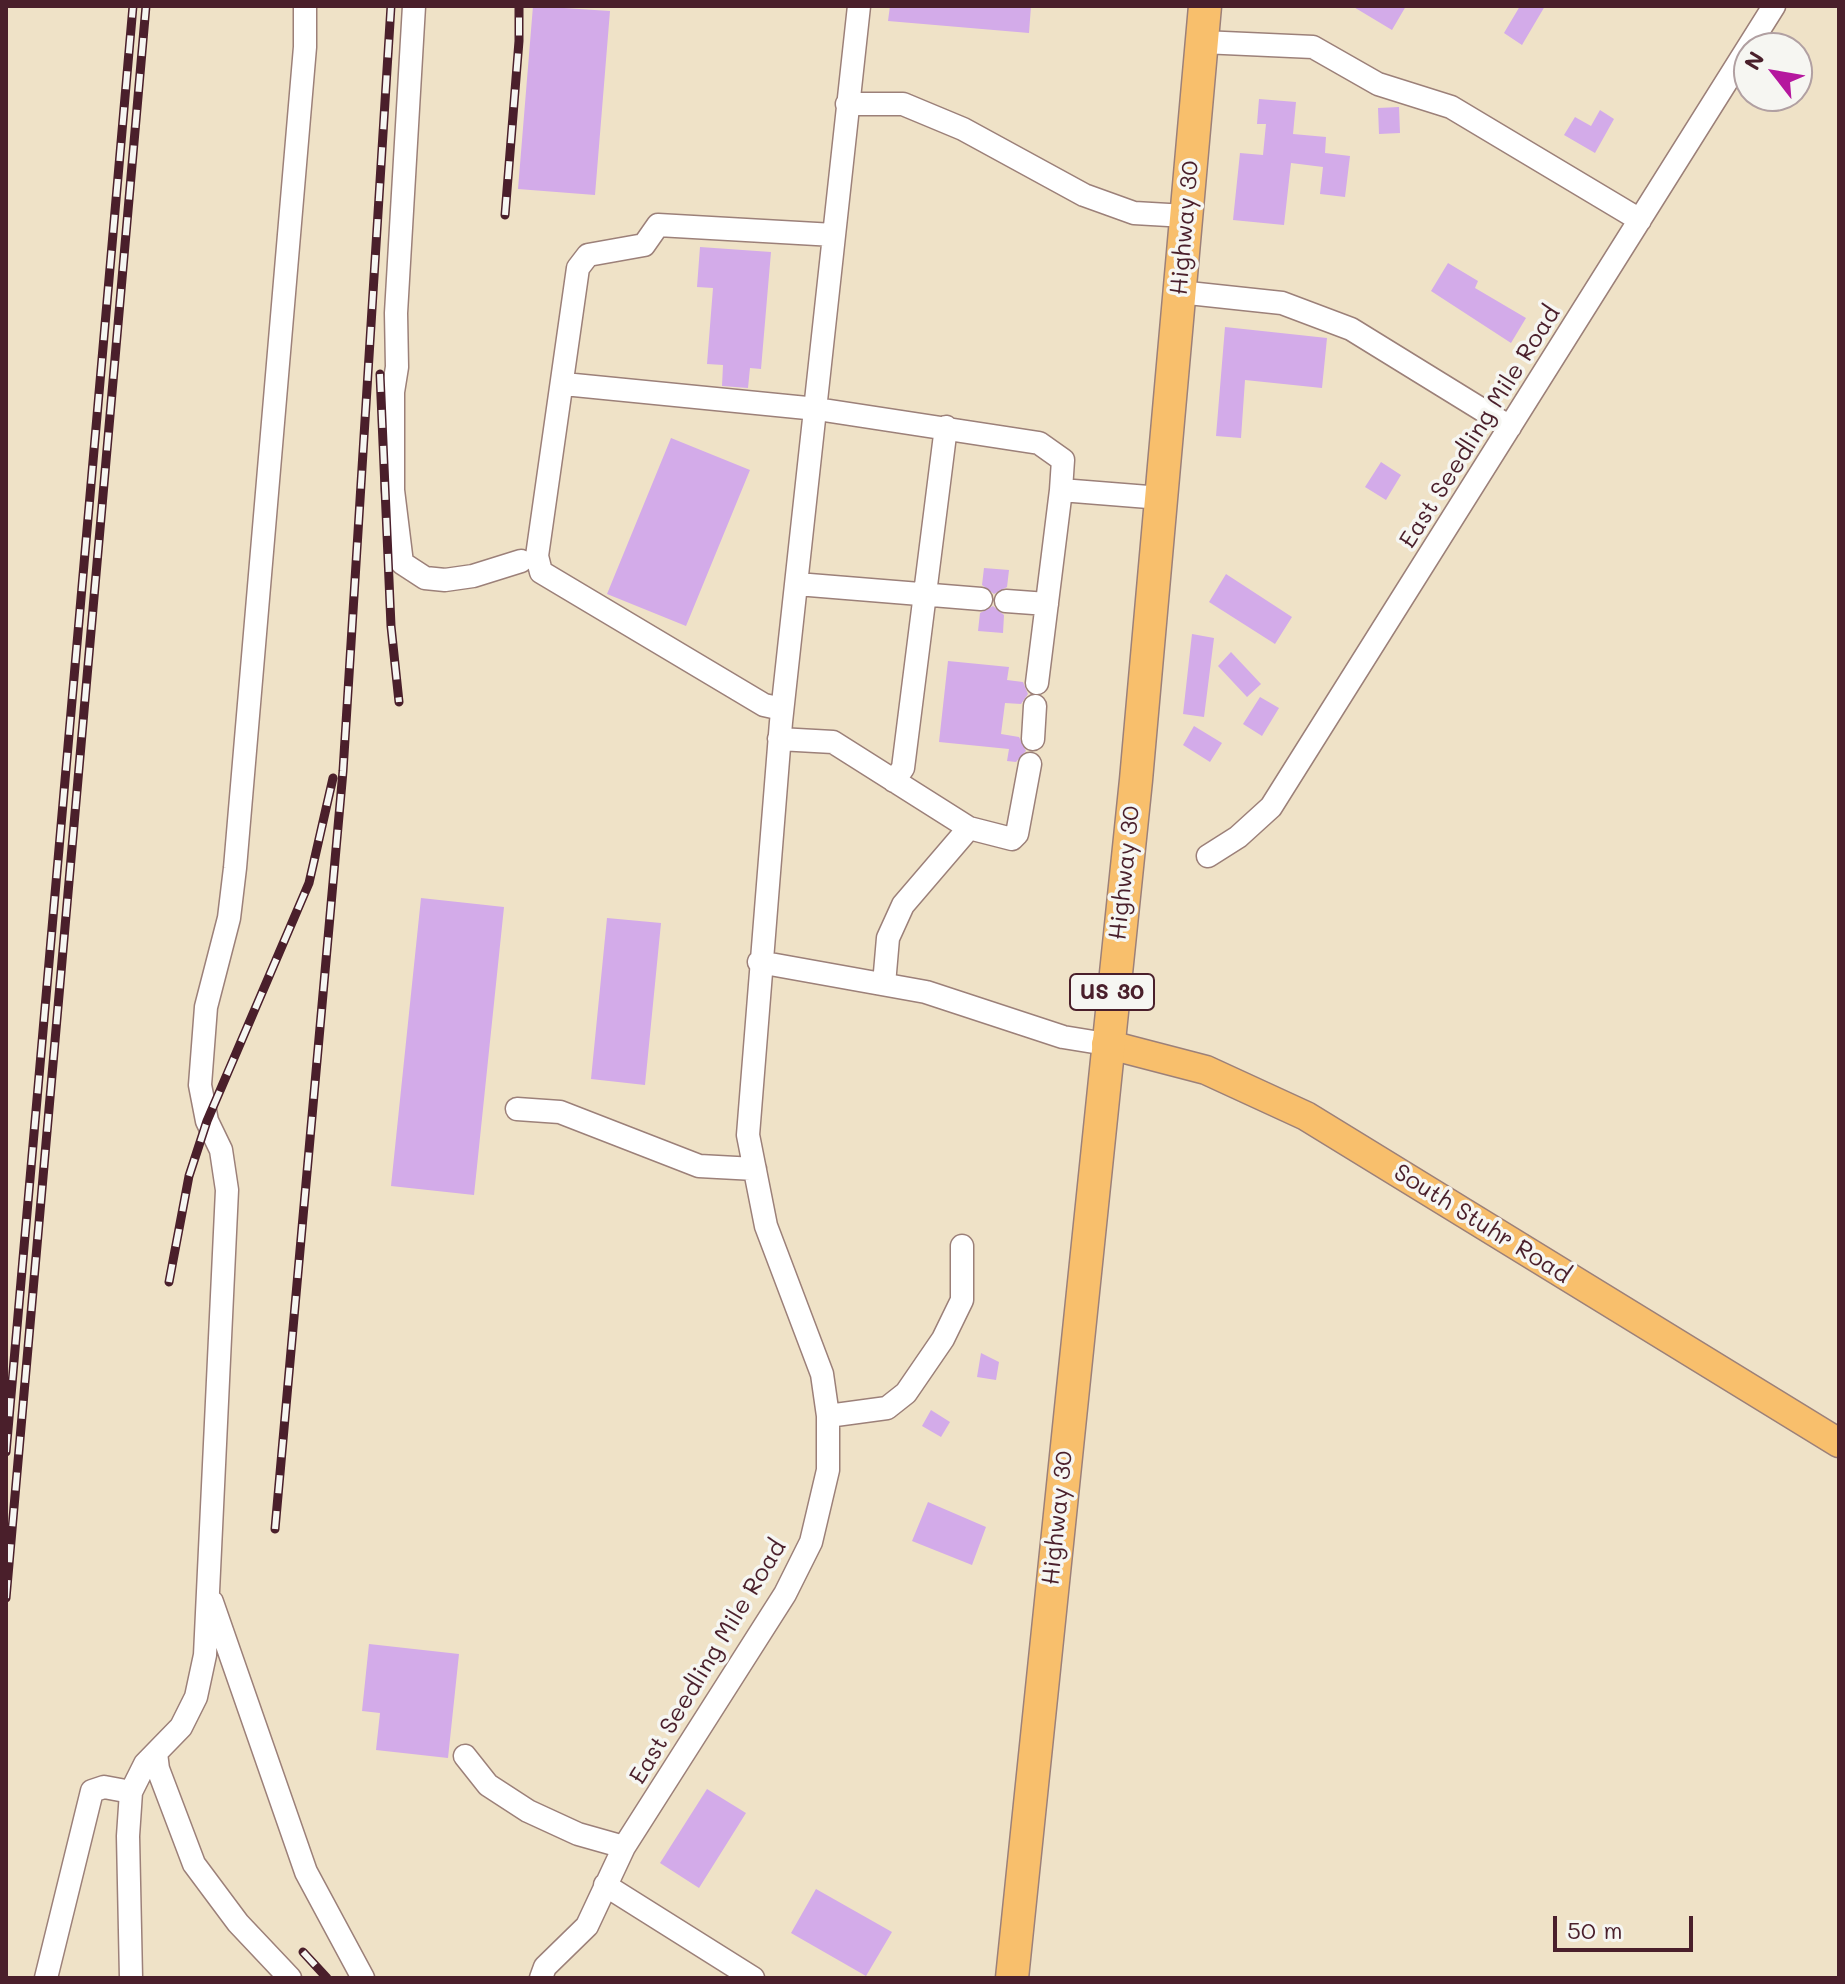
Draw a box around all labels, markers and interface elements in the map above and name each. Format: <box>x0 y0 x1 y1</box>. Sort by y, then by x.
north arrow <box>1733 32 1813 112</box>
text: N <box>1737 46 1770 75</box>
street label: Highway 30 <box>1165 160 1205 296</box>
street label: East Seedling Mile Road <box>1394 301 1566 553</box>
street label: Highway 30 <box>1104 805 1146 941</box>
road number: US 30 <box>1070 974 1154 1010</box>
street label: South Stuhr Road <box>1388 1158 1576 1290</box>
street label: Highway 30 <box>1037 1450 1079 1586</box>
street label: East Seedling Mile Road <box>624 1535 792 1789</box>
scale bar <box>1557 1900 1697 1950</box>
text: 50 m <box>1567 1914 1623 1945</box>

